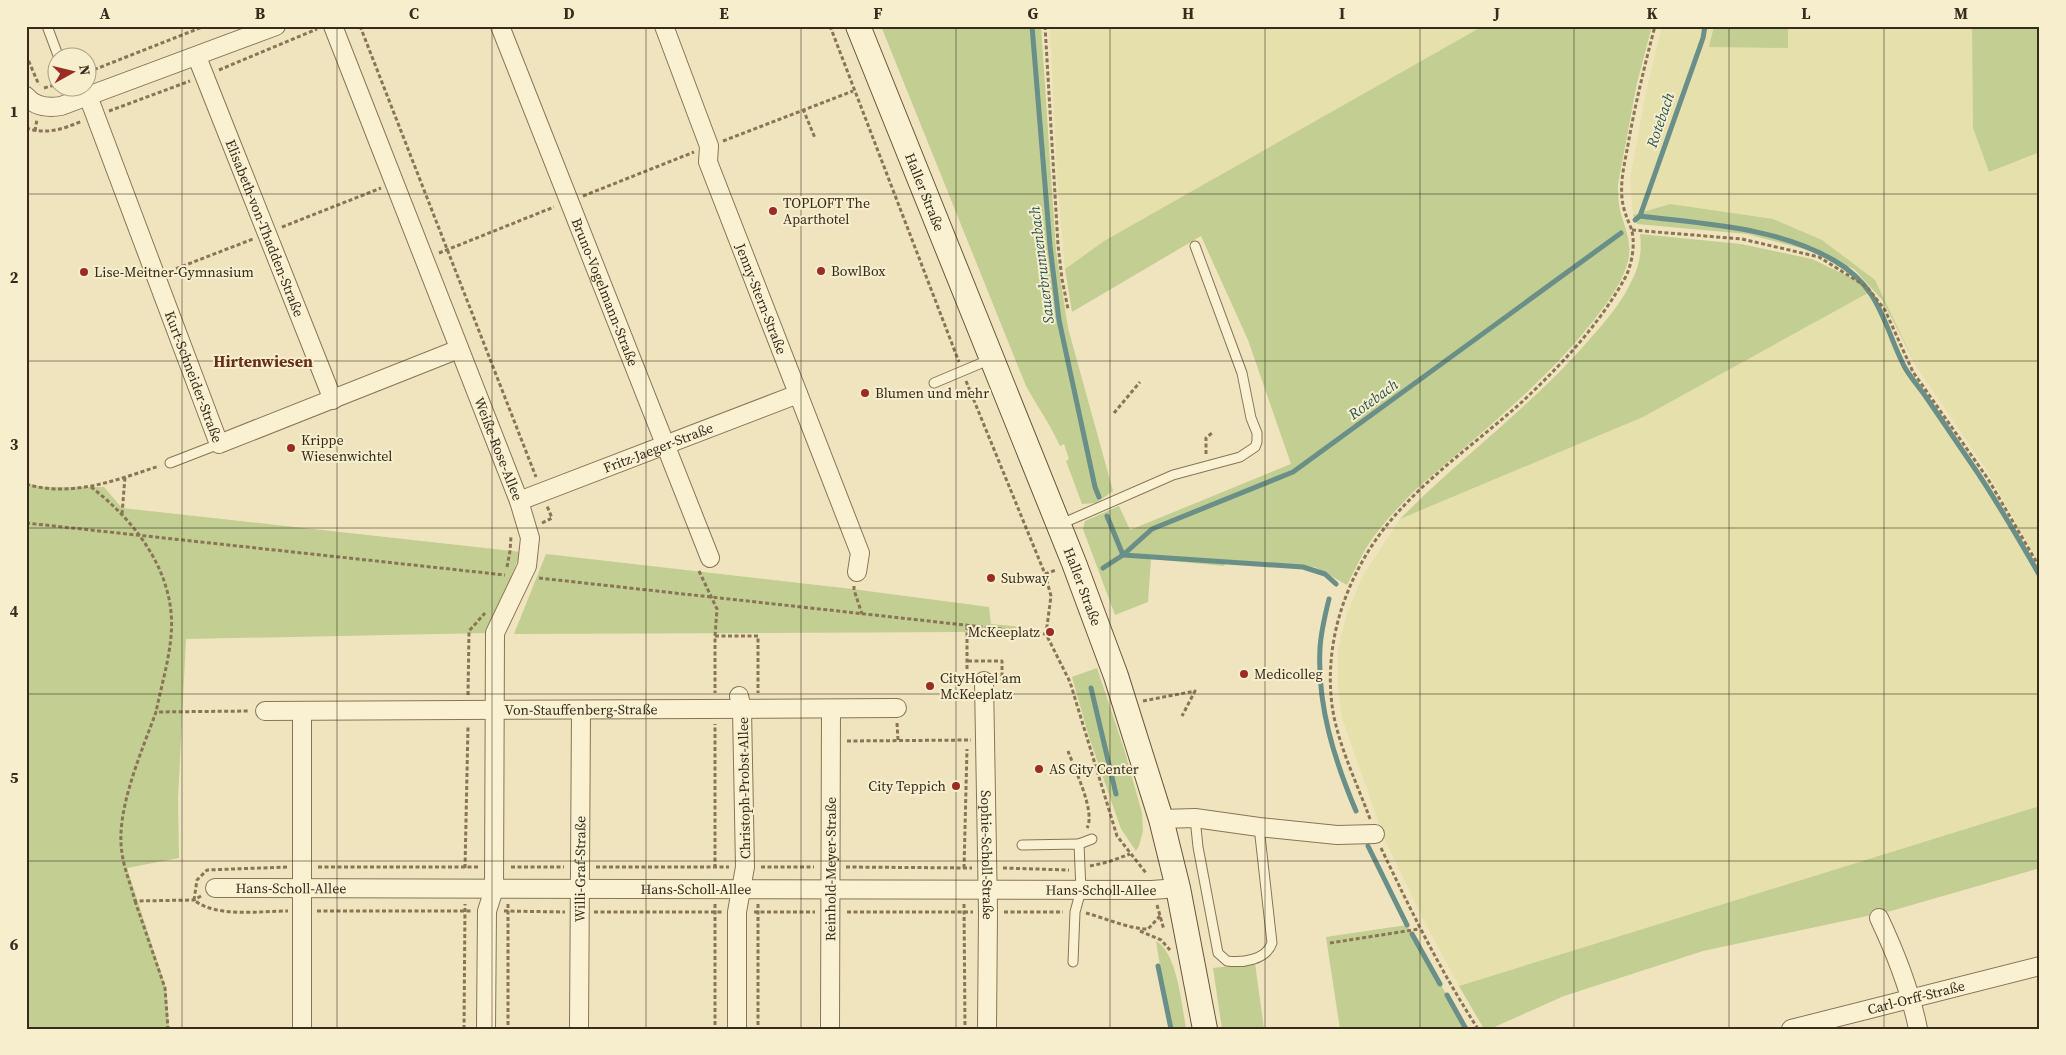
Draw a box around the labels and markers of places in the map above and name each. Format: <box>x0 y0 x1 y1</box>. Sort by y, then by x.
place label: TOPLOFT The Aparthotel <box>783 193 870 229</box>
marker: TOPLOFT The Aparthotel <box>767 205 779 217</box>
place label: BowlBox <box>831 261 886 281</box>
place label: Lise-Meitner-Gymnasium <box>94 262 254 282</box>
marker: BowlBox <box>815 265 827 277</box>
marker: Lise-Meitner-Gymnasium <box>78 266 90 278</box>
place label: Blumen und mehr <box>875 383 989 403</box>
marker: Blumen und mehr <box>859 387 871 399</box>
place label: Krippe Wiesenwichtel <box>301 430 392 466</box>
marker: Krippe Wiesenwichtel <box>285 442 297 454</box>
place label: Subway <box>1001 568 1050 588</box>
marker: Subway <box>985 572 997 584</box>
place label: McKeeplatz <box>968 622 1041 642</box>
marker: McKeeplatz <box>1044 626 1056 638</box>
place label: Medicolleg <box>1254 664 1323 684</box>
place label: CityHotel am McKeeplatz <box>940 668 1022 704</box>
marker: Medicolleg <box>1238 668 1250 680</box>
marker: CityHotel am McKeeplatz <box>924 680 936 692</box>
place label: AS City Center <box>1049 759 1139 779</box>
marker: AS City Center <box>1033 763 1045 775</box>
place label: City Teppich <box>868 776 946 796</box>
marker: City Teppich <box>950 780 962 792</box>

